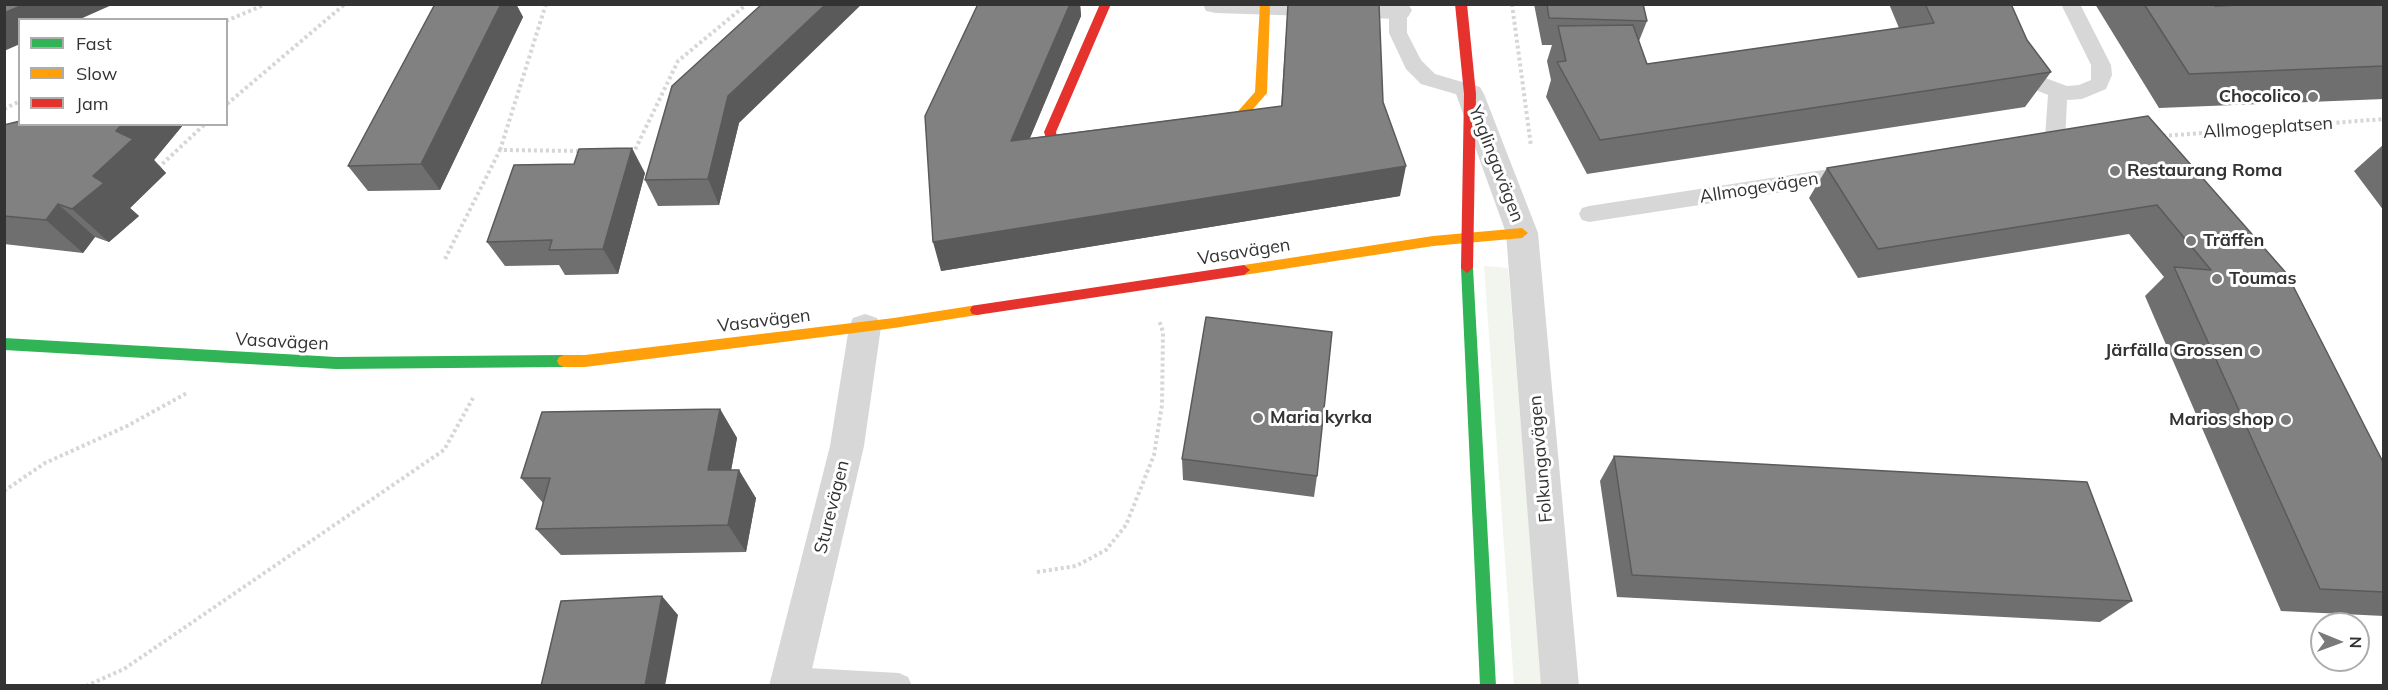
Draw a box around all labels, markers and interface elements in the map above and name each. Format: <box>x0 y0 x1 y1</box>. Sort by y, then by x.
legend <box>18 18 228 126</box>
text: Fast <box>76 32 112 55</box>
text: Slow <box>76 62 117 85</box>
place label: Chocolico <box>2219 86 2301 108</box>
marker: Chocolico <box>2306 90 2320 104</box>
text: Jam <box>76 92 109 115</box>
street label: Ynglingavägen <box>1464 103 1528 225</box>
street label: Allmogeplatsen <box>2202 113 2334 143</box>
place label: Restaurang Roma <box>2127 160 2282 182</box>
marker: Restaurang Roma <box>2108 164 2122 178</box>
street label: Allmogevägen <box>1698 168 1820 208</box>
place label: Träffen <box>2203 230 2264 252</box>
street label: Vasavägen <box>1196 234 1292 270</box>
marker: Träffen <box>2184 234 2198 248</box>
place label: Toumas <box>2229 268 2296 290</box>
marker: Toumas <box>2210 272 2224 286</box>
street label: Vasavägen <box>716 305 812 337</box>
street label: Vasavägen <box>235 329 329 355</box>
place label: Järfälla Grossen <box>2105 340 2243 362</box>
marker: Järfälla Grossen <box>2248 344 2262 358</box>
street label: Folkungavägen <box>1525 394 1557 524</box>
place label: Maria kyrka <box>1270 407 1372 429</box>
place label: Marios shop <box>2169 409 2274 431</box>
marker: Maria kyrka <box>1251 411 1265 425</box>
marker: Marios shop <box>2279 413 2293 427</box>
street label: Sturevägen <box>810 458 854 556</box>
north arrow <box>2310 612 2370 672</box>
text: N <box>2346 636 2366 648</box>

